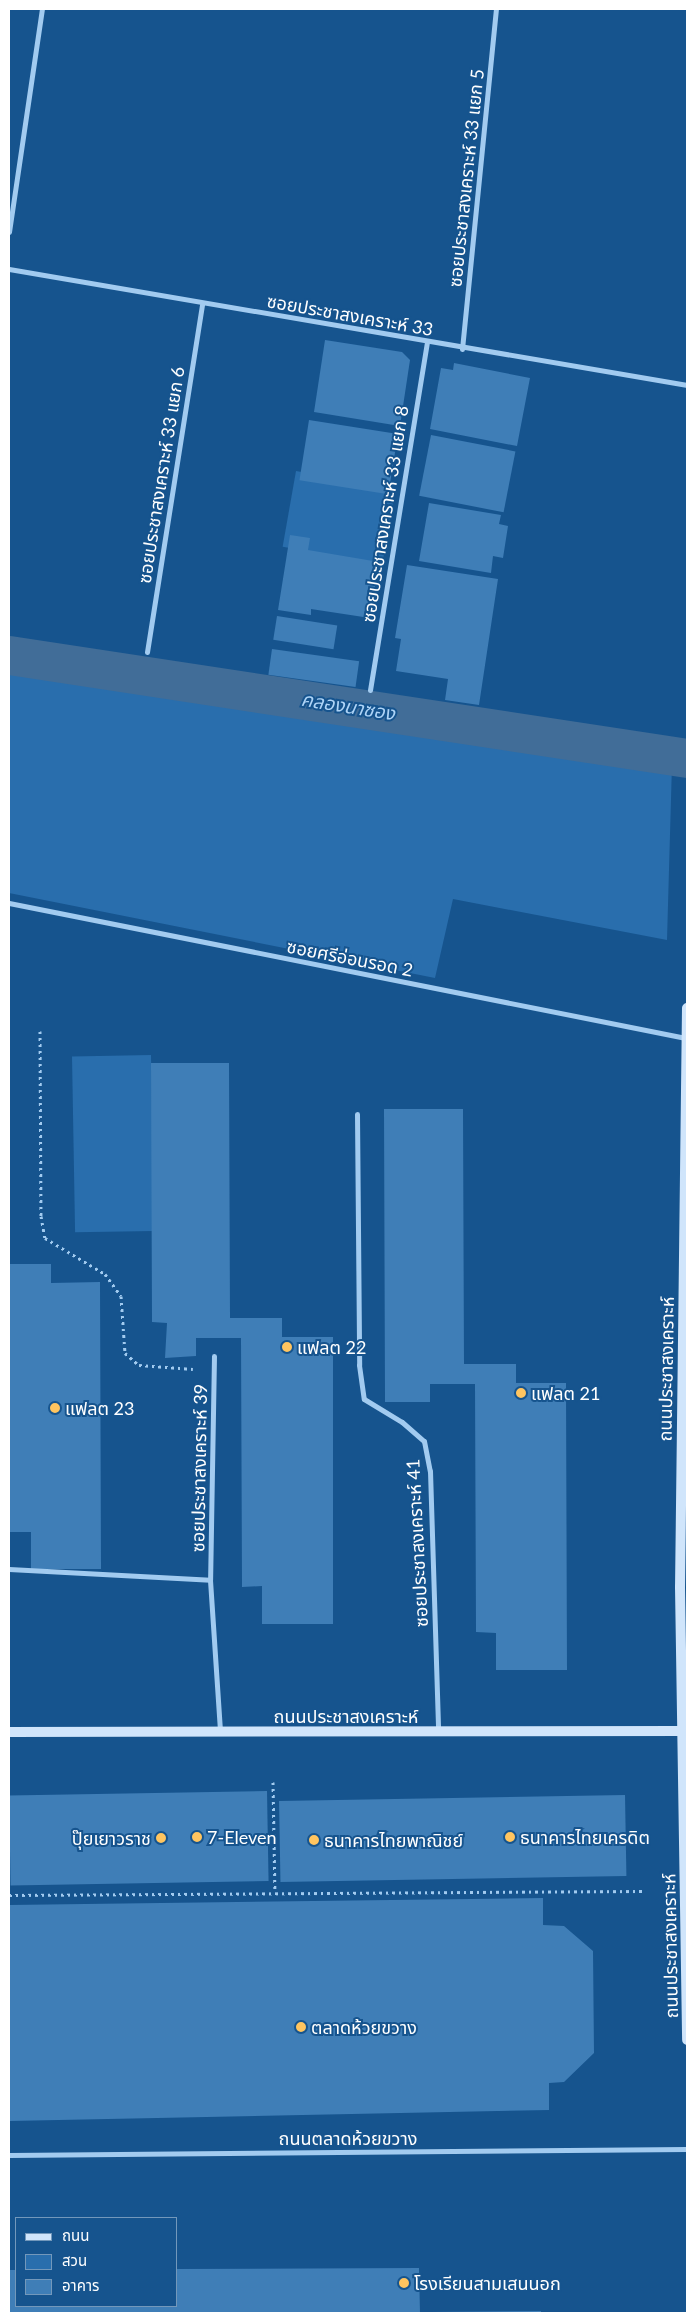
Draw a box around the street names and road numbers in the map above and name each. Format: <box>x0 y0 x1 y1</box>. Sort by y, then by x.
street label: ซอยประชาสงเคราะห์ 33 แยก 5 <box>444 68 488 288</box>
street label: ซอยประชาสงเคราะห์ 33 <box>265 290 435 340</box>
street label: ซอยประชาสงเคราะห์ 33 แยก 6 <box>133 365 189 585</box>
street label: ซอยประชาสงเคราะห์ 33 แยก 8 <box>357 404 413 624</box>
street label: ซอยศรีอ่อนรอด 2 <box>285 935 415 981</box>
street label: ถนนประชาสงเคราะห์ <box>654 1296 678 1442</box>
street label: ซอยประชาสงเคราะห์ 39 <box>187 1384 211 1552</box>
street label: ซอยประชาสงเคราะห์ 41 <box>402 1458 432 1628</box>
street label: ถนนประชาสงเคราะห์ <box>274 1705 418 1727</box>
street label: ถนนประชาสงเคราะห์ <box>658 1873 682 2019</box>
street label: ถนนตลาดห้วยขวาง <box>279 2127 417 2149</box>

